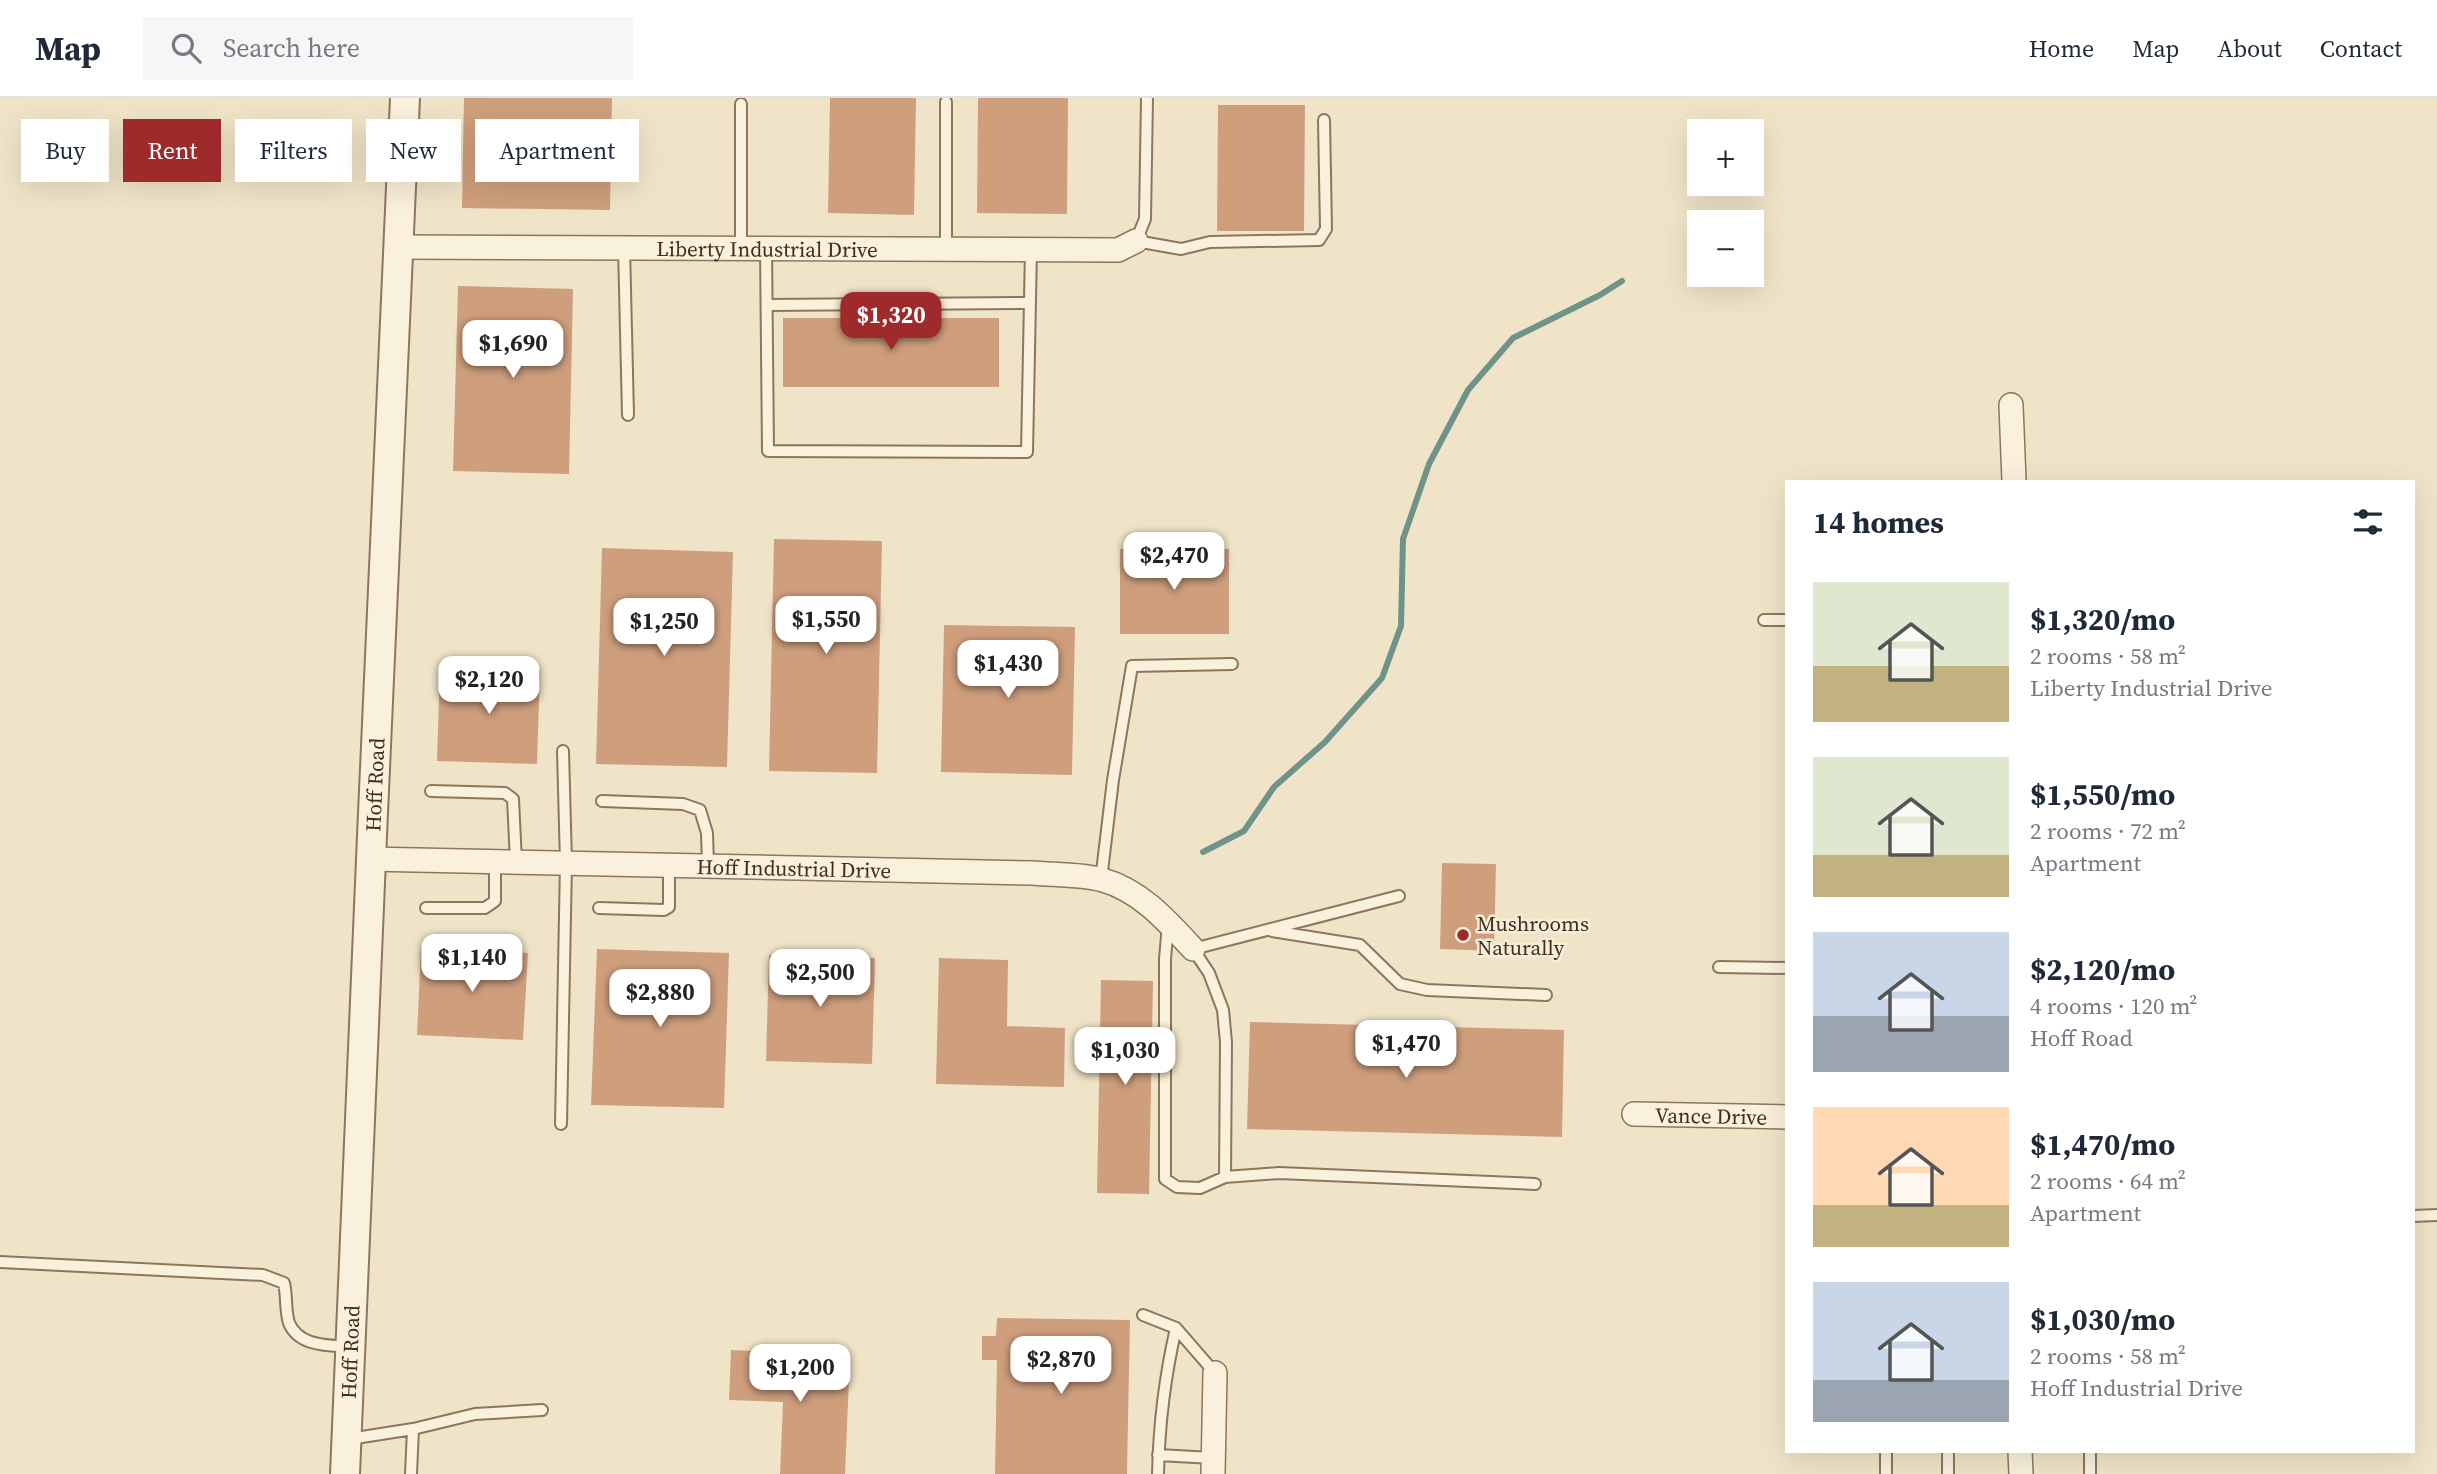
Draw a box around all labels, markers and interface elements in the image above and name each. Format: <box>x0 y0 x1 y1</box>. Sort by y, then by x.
search box <box>143 17 633 80</box>
text: Map <box>35 26 101 71</box>
icon: search <box>167 29 205 67</box>
text: Search here <box>223 30 360 66</box>
text: Home <box>2029 32 2094 65</box>
text: Map <box>2132 32 2179 65</box>
text: About <box>2217 32 2282 65</box>
text: Contact <box>2320 32 2402 65</box>
chip: Buy <box>21 119 109 182</box>
chip: Rent <box>123 119 221 182</box>
chip: Filters <box>235 119 352 182</box>
chip: New <box>366 119 461 182</box>
chip: Apartment <box>475 119 639 182</box>
map controls <box>1687 119 1764 287</box>
button: + <box>1687 119 1764 196</box>
button: − <box>1687 210 1764 287</box>
street label: Liberty Industrial Drive <box>656 234 878 263</box>
pin: $1,320 <box>834 292 948 352</box>
text: $1,320 <box>856 299 926 331</box>
pin: $1,690 <box>456 320 570 380</box>
text: $1,690 <box>478 327 548 359</box>
text: 14 homes <box>1813 502 1944 543</box>
icon: filters <box>2349 503 2387 541</box>
pin: $2,470 <box>1117 532 1231 592</box>
text: $2,470 <box>1139 539 1209 571</box>
pin: $1,550 <box>769 596 883 656</box>
pin: $1,250 <box>607 598 721 658</box>
text: $1,320/mo <box>2030 599 2175 640</box>
text: $1,550 <box>791 603 861 635</box>
text: $1,250 <box>629 605 699 637</box>
icon: home <box>1869 610 1953 694</box>
pin: $1,430 <box>951 640 1065 700</box>
text: 2 rooms · 58 m² <box>2030 640 2186 672</box>
text: $1,430 <box>973 647 1043 679</box>
pin: $2,120 <box>432 656 546 716</box>
text: $2,120 <box>454 663 524 695</box>
text: Liberty Industrial Drive <box>2030 672 2272 704</box>
street label: Hoff Road <box>358 737 391 832</box>
text: $1,550/mo <box>2030 774 2175 815</box>
icon: home <box>1869 785 1953 869</box>
text: 2 rooms · 72 m² <box>2030 815 2186 847</box>
text: Apartment <box>2030 847 2141 879</box>
street label: Hoff Industrial Drive <box>696 851 891 885</box>
place label: Mushrooms Naturally <box>1477 909 1589 962</box>
marker: Mushrooms Naturally <box>1455 927 1471 943</box>
pin: $1,140 <box>415 934 529 994</box>
text: $1,140 <box>437 941 507 973</box>
text: $2,120/mo <box>2030 949 2175 990</box>
pin: $2,500 <box>763 950 877 1009</box>
text: $2,500 <box>785 956 855 988</box>
icon: home <box>1869 960 1953 1044</box>
pin: $2,880 <box>603 970 717 1029</box>
text: $2,880 <box>625 976 695 1008</box>
text: 4 rooms · 120 m² <box>2030 990 2197 1022</box>
pin: $1,470 <box>1349 1020 1463 1080</box>
text: Hoff Road <box>2030 1022 2133 1054</box>
text: $1,470 <box>1371 1027 1441 1059</box>
pin: $1,030 <box>1068 1028 1182 1087</box>
text: $1,030 <box>1090 1034 1160 1066</box>
street label: Vance Drive <box>1655 1100 1767 1131</box>
text: $1,470/mo <box>2030 1124 2175 1165</box>
icon: home <box>1869 1135 1953 1219</box>
text: 2 rooms · 64 m² <box>2030 1165 2186 1197</box>
text: Apartment <box>2030 1197 2141 1229</box>
text: $1,030/mo <box>2030 1299 2175 1340</box>
street label: Hoff Road <box>333 1304 366 1400</box>
icon: home <box>1869 1310 1953 1394</box>
pin: $2,870 <box>1004 1336 1118 1396</box>
text: 2 rooms · 58 m² <box>2030 1340 2186 1372</box>
text: $2,870 <box>1026 1343 1096 1375</box>
pin: $1,200 <box>743 1344 857 1404</box>
text: $1,200 <box>765 1351 835 1383</box>
text: Hoff Industrial Drive <box>2030 1372 2243 1404</box>

